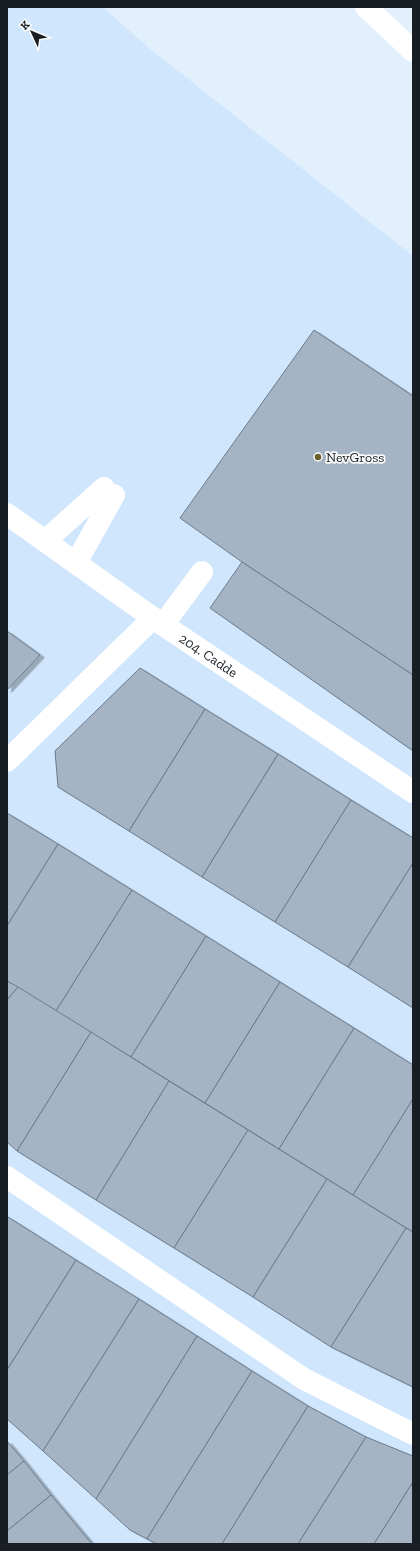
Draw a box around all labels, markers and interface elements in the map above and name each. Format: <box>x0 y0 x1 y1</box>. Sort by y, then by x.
north arrow <box>12 12 52 52</box>
text: K <box>18 18 33 33</box>
place label: NevGross <box>326 449 384 466</box>
marker: NevGross <box>313 452 323 462</box>
street label: 204. Cadde <box>176 630 241 681</box>

